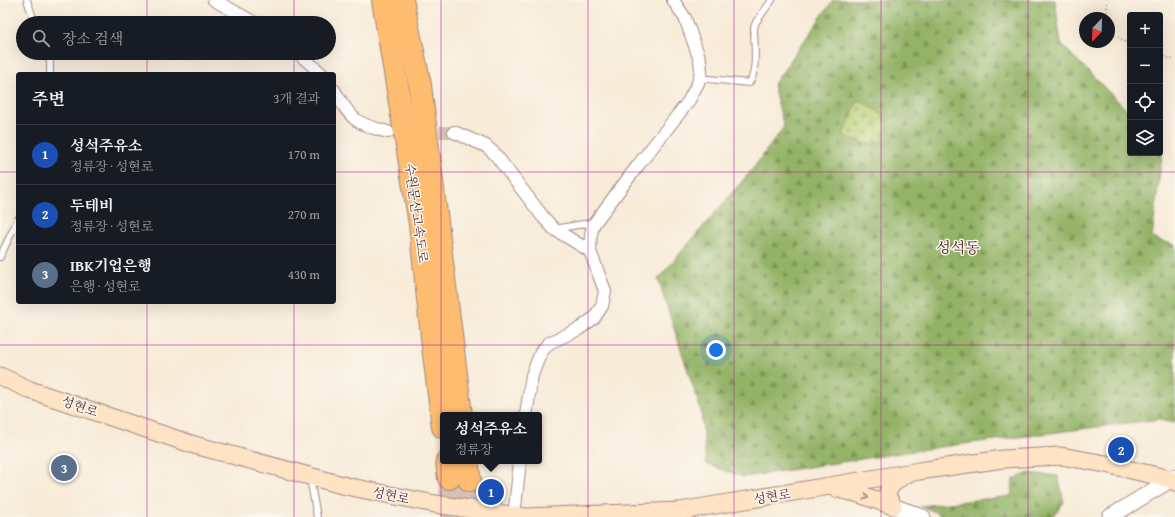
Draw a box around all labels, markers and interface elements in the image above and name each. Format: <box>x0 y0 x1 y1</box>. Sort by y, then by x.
north arrow <box>1079 12 1115 48</box>
map controls <box>1127 12 1163 156</box>
button: + <box>1127 12 1163 48</box>
search box <box>16 16 336 60</box>
icon: search <box>30 27 52 49</box>
text: 장소 검색 <box>62 28 123 49</box>
button: − <box>1127 48 1163 84</box>
button: locate <box>1127 84 1163 120</box>
text: 주변 <box>32 86 65 111</box>
text: 3개 결과 <box>273 89 320 108</box>
button: layers <box>1127 120 1163 156</box>
text: 성석주유소 <box>70 135 142 156</box>
text: 1 <box>42 145 48 164</box>
text: 170 m <box>288 145 320 164</box>
text: 정류장 · 성현로 <box>70 157 153 176</box>
street label: 수원문산고속도로 <box>400 162 433 265</box>
text: 두테비 <box>70 195 113 216</box>
text: 2 <box>42 205 48 224</box>
text: 270 m <box>288 205 320 224</box>
text: 정류장 · 성현로 <box>70 217 153 236</box>
district label: 성석동 <box>936 237 980 258</box>
text: IBK기업은행 <box>70 255 152 276</box>
text: 3 <box>42 265 48 284</box>
text: 430 m <box>288 265 320 284</box>
text: 은행 · 성현로 <box>70 277 141 296</box>
your location <box>706 340 726 360</box>
street label: 성현로 <box>59 391 101 422</box>
popup <box>440 412 542 464</box>
text: 성석주유소 <box>455 418 527 439</box>
pin: 2 <box>1108 435 1134 465</box>
text: 정류장 <box>455 440 492 459</box>
pin: 3 <box>51 453 77 483</box>
pin: 1 <box>478 477 504 507</box>
street label: 성현로 <box>370 482 412 509</box>
street label: 성현로 <box>752 484 793 509</box>
one-way arrow <box>863 492 870 500</box>

